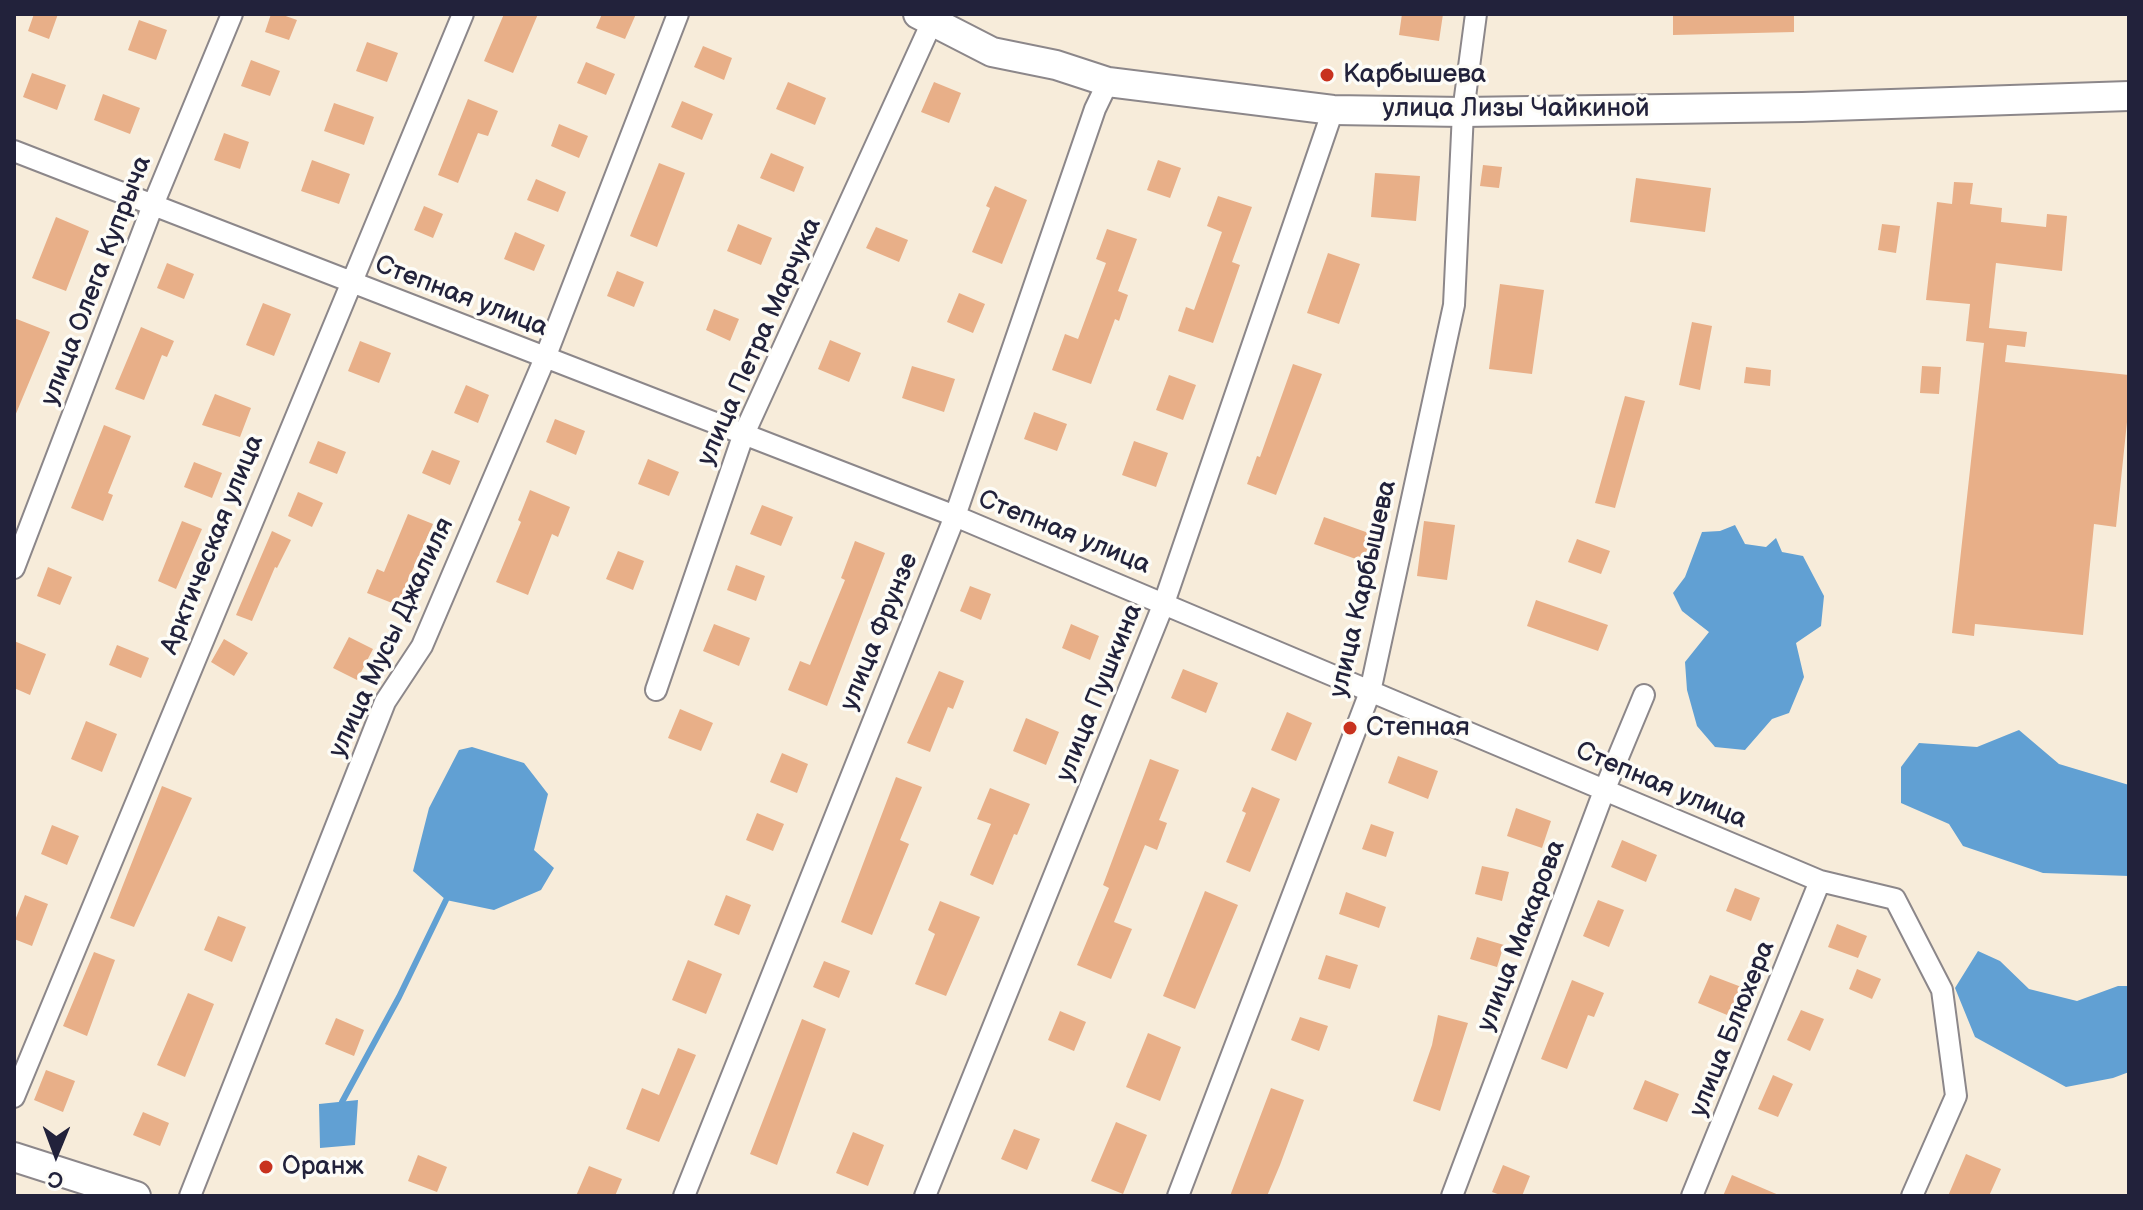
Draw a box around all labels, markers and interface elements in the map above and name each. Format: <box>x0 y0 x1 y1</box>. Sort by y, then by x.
place label: Карбышева <box>1343 59 1486 91</box>
marker: Карбышева <box>1318 66 1336 84</box>
street label: улица Лизы Чайкиной <box>1382 93 1650 125</box>
street label: улица Олега Купрыча <box>35 152 159 410</box>
street label: улица Петра Марчука <box>691 213 829 471</box>
street label: Степная улица <box>370 250 552 344</box>
street label: Арктическая улица <box>155 431 271 659</box>
street label: улица Карбышева <box>1324 477 1404 701</box>
street label: Степная улица <box>973 484 1155 582</box>
street label: улица Мусы Джалиля <box>323 513 461 763</box>
street label: улица Фрунзе <box>834 549 926 715</box>
street label: улица Пушкина <box>1050 600 1150 786</box>
place label: Степная <box>1366 712 1470 744</box>
marker: Степная <box>1341 719 1359 737</box>
street label: Степная улица <box>1571 736 1751 836</box>
street label: улица Макарова <box>1471 836 1573 1036</box>
street label: улица Блюхера <box>1683 936 1783 1122</box>
north arrow <box>16 1114 96 1194</box>
place label: Оранж <box>282 1151 364 1183</box>
marker: Оранж <box>257 1158 275 1176</box>
text: С <box>48 1165 63 1192</box>

